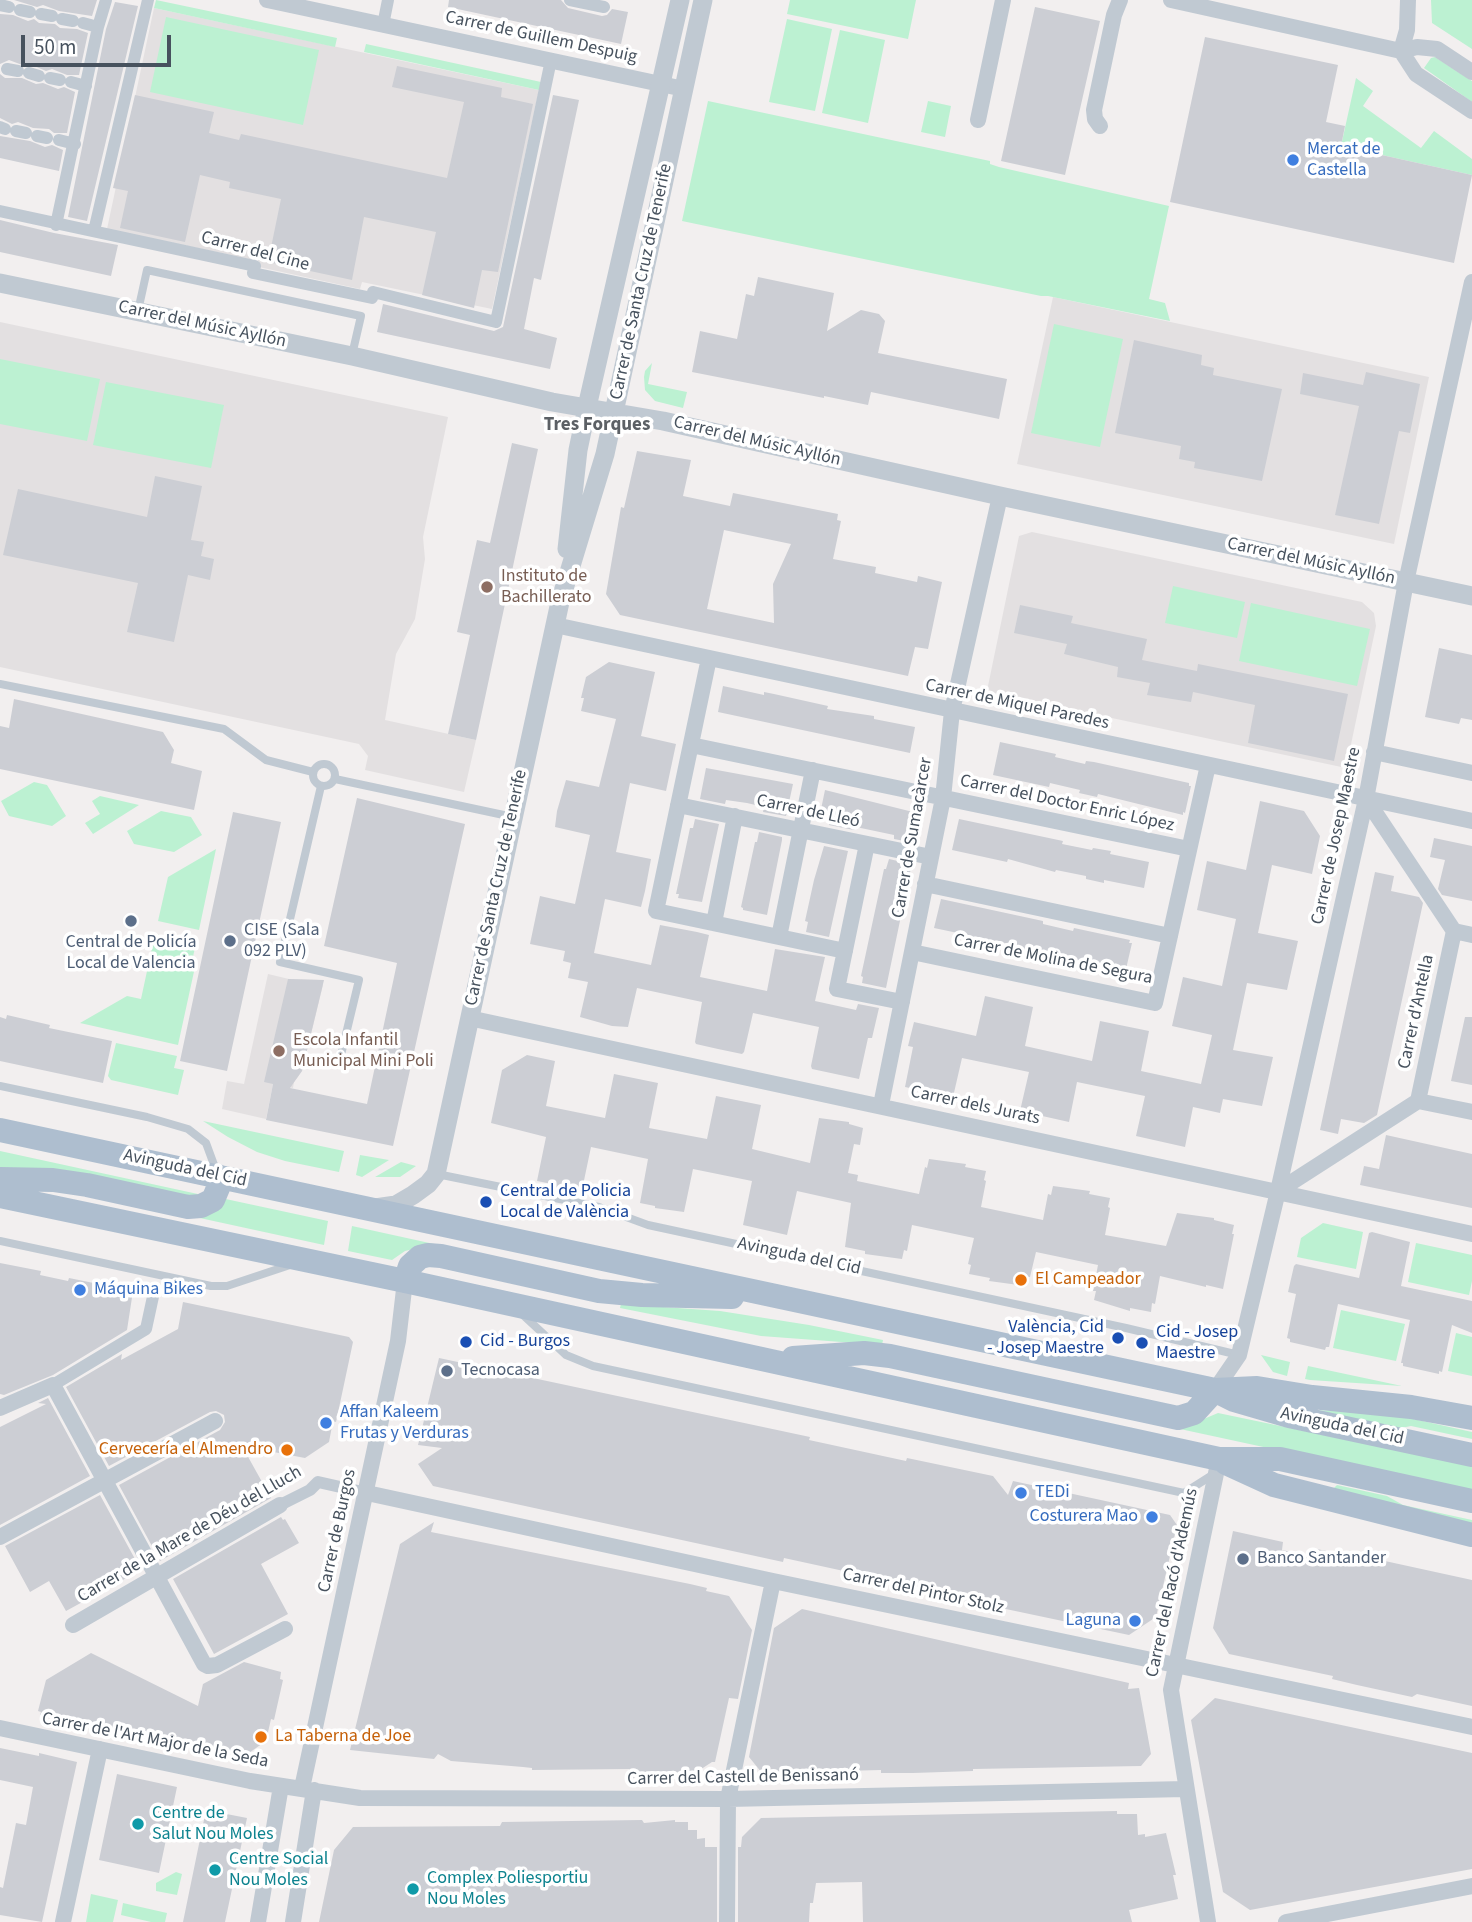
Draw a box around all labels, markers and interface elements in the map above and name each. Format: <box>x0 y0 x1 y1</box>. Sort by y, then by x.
street label: Carrer de Guillem Despuig <box>443 7 639 69</box>
scale bar <box>24 21 175 65</box>
text: 50 m <box>34 32 76 62</box>
place label: Mercat de Castella <box>1307 139 1381 182</box>
marker: Mercat de Castella <box>1285 152 1301 168</box>
street label: Carrer de Santa Cruz de Tenerife <box>606 162 678 402</box>
street label: Carrer del Cine <box>199 227 311 277</box>
street label: Carrer del Músic Ayllón <box>116 297 288 353</box>
street label: Carrer del Músic Ayllón <box>671 412 843 472</box>
district label: Tres Forques <box>544 415 650 437</box>
street label: Carrer del Músic Ayllón <box>1225 534 1397 590</box>
place label: Instituto de Bachillerato <box>501 566 591 608</box>
marker: Instituto de Bachillerato <box>479 579 495 595</box>
street label: Carrer de Miquel Paredes <box>923 675 1111 735</box>
street label: Carrer de Josep Maestre <box>1308 745 1366 927</box>
street label: Carrer de Sumacàrcer <box>888 756 938 920</box>
street label: Carrer de Santa Cruz de Tenerife <box>461 768 533 1008</box>
street label: Carrer del Doctor Enric López <box>958 771 1176 837</box>
street label: Carrer de Lleó <box>754 791 862 833</box>
marker: Central de Policía Local de Valencia <box>123 913 139 929</box>
place label: CISE (Sala 092 PLV) <box>244 920 320 962</box>
street label: Carrer de Molina de Segura <box>952 930 1154 990</box>
place label: Central de Policía Local de Valencia <box>66 932 196 974</box>
marker: CISE (Sala 092 PLV) <box>222 933 238 949</box>
street label: Carrer d'Antella <box>1394 953 1440 1071</box>
place label: Escola Infantil Municipal Mini Poli <box>293 1030 434 1072</box>
marker: Escola Infantil Municipal Mini Poli <box>271 1043 287 1059</box>
street label: Carrer dels Jurats <box>908 1082 1042 1130</box>
street label: Avinguda del Cid <box>121 1145 249 1193</box>
place label: Central de Policia Local de València <box>500 1181 631 1224</box>
marker: Central de Policia Local de València <box>478 1194 494 1210</box>
street label: Avinguda del Cid <box>735 1233 863 1281</box>
place label: El Campeador <box>1035 1269 1141 1291</box>
marker: El Campeador <box>1013 1272 1029 1288</box>
place label: Máquina Bikes <box>94 1279 203 1301</box>
marker: Máquina Bikes <box>72 1282 88 1298</box>
place label: València, Cid - Josep Maestre <box>987 1317 1104 1360</box>
place label: Cid - Josep Maestre <box>1156 1322 1238 1364</box>
marker: València, Cid - Josep Maestre <box>1110 1330 1126 1346</box>
place label: Cid - Burgos <box>480 1331 570 1353</box>
marker: Cid - Burgos <box>458 1334 474 1350</box>
marker: Cid - Josep Maestre <box>1134 1335 1150 1351</box>
place label: Tecnocasa <box>461 1360 540 1382</box>
marker: Tecnocasa <box>439 1363 455 1379</box>
place label: Affan Kaleem Frutas y Verduras <box>340 1402 469 1444</box>
street label: Avinguda del Cid <box>1278 1403 1406 1451</box>
marker: Affan Kaleem Frutas y Verduras <box>318 1415 334 1431</box>
place label: Cervecería el Almendro <box>99 1439 273 1461</box>
marker: Cervecería el Almendro <box>279 1442 295 1458</box>
street label: Carrer de la Mare de Déu del Lluch <box>74 1462 306 1608</box>
street label: Carrer de Burgos <box>314 1467 362 1595</box>
place label: TEDi <box>1035 1482 1070 1504</box>
marker: TEDi <box>1013 1485 1029 1501</box>
street label: Carrer del Racó d'Ademús <box>1142 1487 1204 1679</box>
place label: Costurera Mao <box>1030 1506 1138 1528</box>
marker: Costurera Mao <box>1144 1509 1160 1525</box>
place label: Banco Santander <box>1257 1548 1386 1570</box>
marker: Banco Santander <box>1235 1551 1251 1567</box>
street label: Carrer del Pintor Stolz <box>840 1564 1006 1620</box>
place label: Laguna <box>1065 1610 1121 1632</box>
marker: Laguna <box>1127 1613 1143 1629</box>
street label: Carrer de l'Art Major de la Seda <box>40 1708 270 1774</box>
place label: La Taberna de Joe <box>275 1726 411 1748</box>
marker: La Taberna de Joe <box>253 1729 269 1745</box>
street label: Carrer del Castell de Benissanó <box>627 1765 859 1791</box>
place label: Centre de Salut Nou Moles <box>152 1803 273 1846</box>
marker: Centre de Salut Nou Moles <box>130 1816 146 1832</box>
place label: Centre Social Nou Moles <box>229 1849 328 1892</box>
marker: Centre Social Nou Moles <box>207 1862 223 1878</box>
place label: Complex Poliesportiu Nou Moles <box>427 1868 588 1910</box>
marker: Complex Poliesportiu Nou Moles <box>405 1881 421 1897</box>

